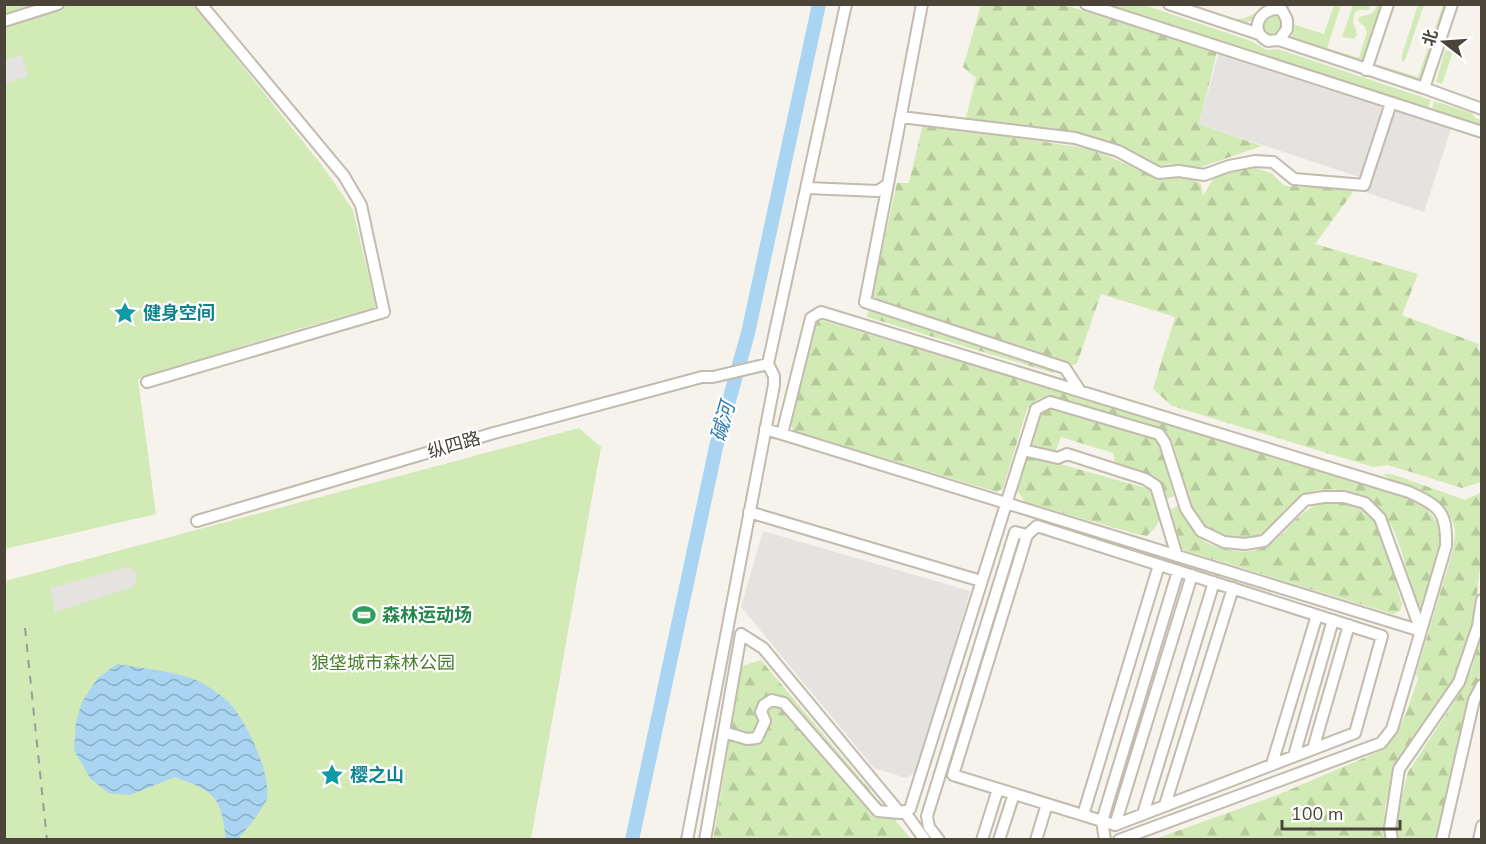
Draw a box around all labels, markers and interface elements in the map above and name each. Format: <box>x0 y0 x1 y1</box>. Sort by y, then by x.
north arrow <box>1414 12 1474 72</box>
text: 北 <box>1418 27 1443 49</box>
place icon: 健身空间 <box>112 300 138 326</box>
place label: 健身空间 <box>143 301 215 325</box>
water label: 碱河 <box>705 395 743 445</box>
street label: 纵四路 <box>425 426 483 464</box>
sports icon: 森林运动场 <box>351 602 377 628</box>
place label: 森林运动场 <box>382 603 472 627</box>
park label: 狼垡城市森林公园 <box>311 651 455 675</box>
place icon: 樱之山 <box>319 762 345 788</box>
place label: 樱之山 <box>350 763 404 787</box>
scale bar <box>1282 793 1400 831</box>
text: 100 m <box>1291 802 1343 826</box>

